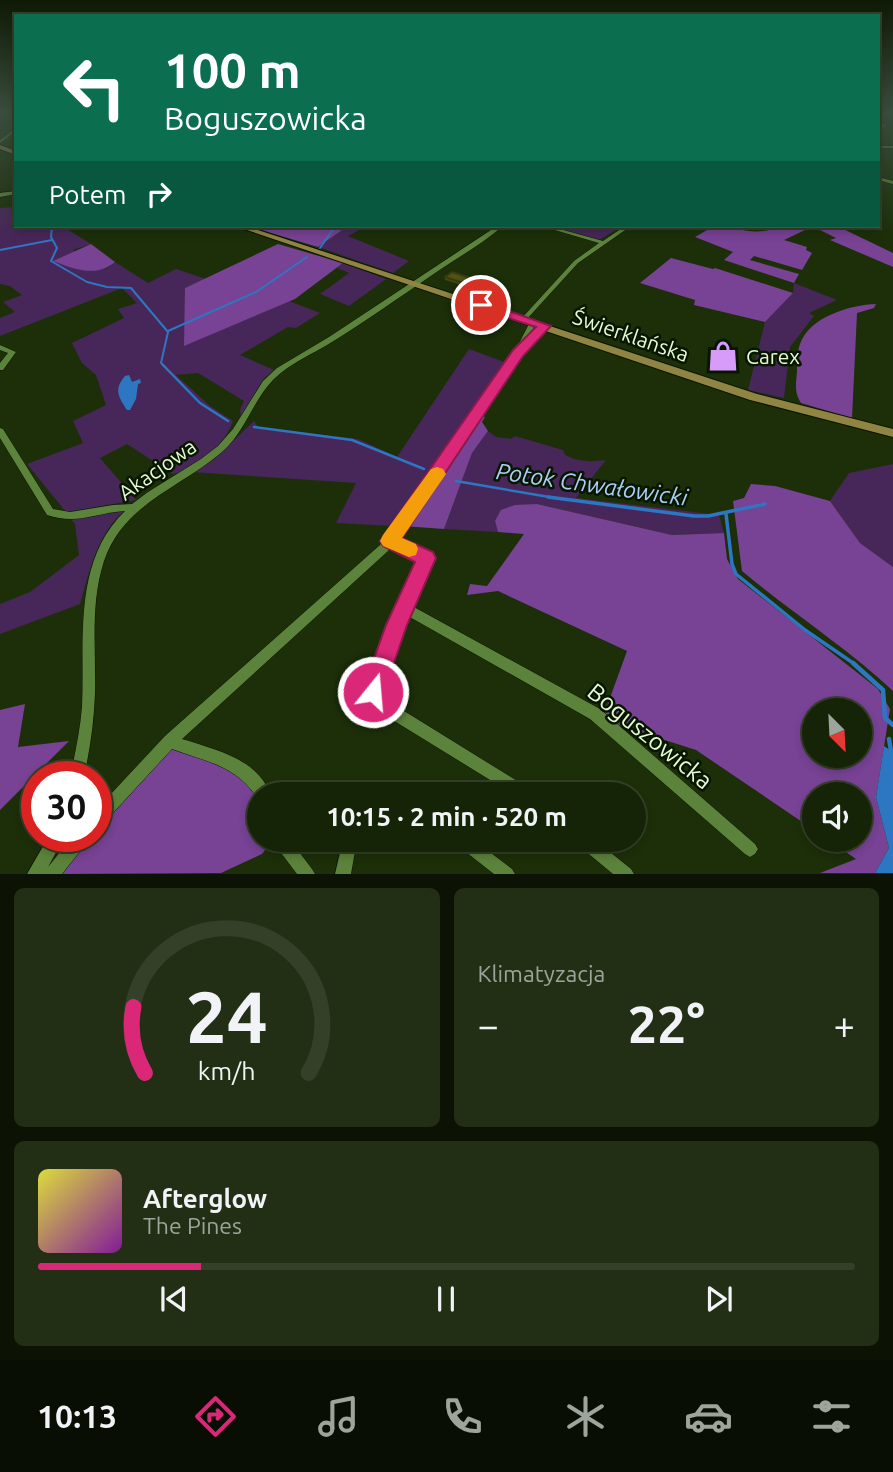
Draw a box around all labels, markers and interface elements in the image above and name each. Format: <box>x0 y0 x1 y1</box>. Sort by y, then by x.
icon: left <box>49 42 140 133</box>
text: 100 m <box>164 42 301 97</box>
text: Boguszowicka <box>164 100 367 136</box>
icon: right <box>140 175 178 213</box>
text: Potem <box>49 180 126 209</box>
pin <box>451 275 511 335</box>
icon: arrive <box>462 286 500 324</box>
street label: Świerklańska <box>570 304 692 366</box>
shop icon: Carex <box>706 339 740 373</box>
place label: Carex <box>746 344 800 368</box>
street label: Akacjowa <box>114 434 200 504</box>
water label: Potok Chwałowicki <box>495 458 690 510</box>
position arrow <box>336 655 410 729</box>
street label: Boguszowicka <box>582 678 718 794</box>
north arrow <box>802 698 872 768</box>
map controls <box>802 698 872 852</box>
speed limit sign: 30 <box>21 761 112 852</box>
button: sound <box>802 782 872 852</box>
text: 10:15 · 2 min · 520 m <box>326 802 567 831</box>
text: Klimatyzacja <box>478 961 605 986</box>
text: 24 <box>186 976 268 1058</box>
text: 22° <box>628 995 705 1053</box>
text: − <box>478 1004 499 1046</box>
text: + <box>834 1004 855 1046</box>
text: km/h <box>198 1057 256 1085</box>
text: Afterglow <box>143 1184 267 1213</box>
text: The Pines <box>143 1213 242 1238</box>
icon: previous <box>155 1280 193 1318</box>
icon: pause <box>427 1280 465 1318</box>
icon: next <box>700 1280 738 1318</box>
icon: directions <box>191 1392 240 1441</box>
icon: music <box>314 1392 363 1441</box>
icon: phone <box>438 1392 487 1441</box>
icon: climate <box>561 1392 610 1441</box>
icon: car <box>684 1392 733 1441</box>
icon: filters <box>807 1392 856 1441</box>
text: 10:13 <box>37 1398 117 1434</box>

